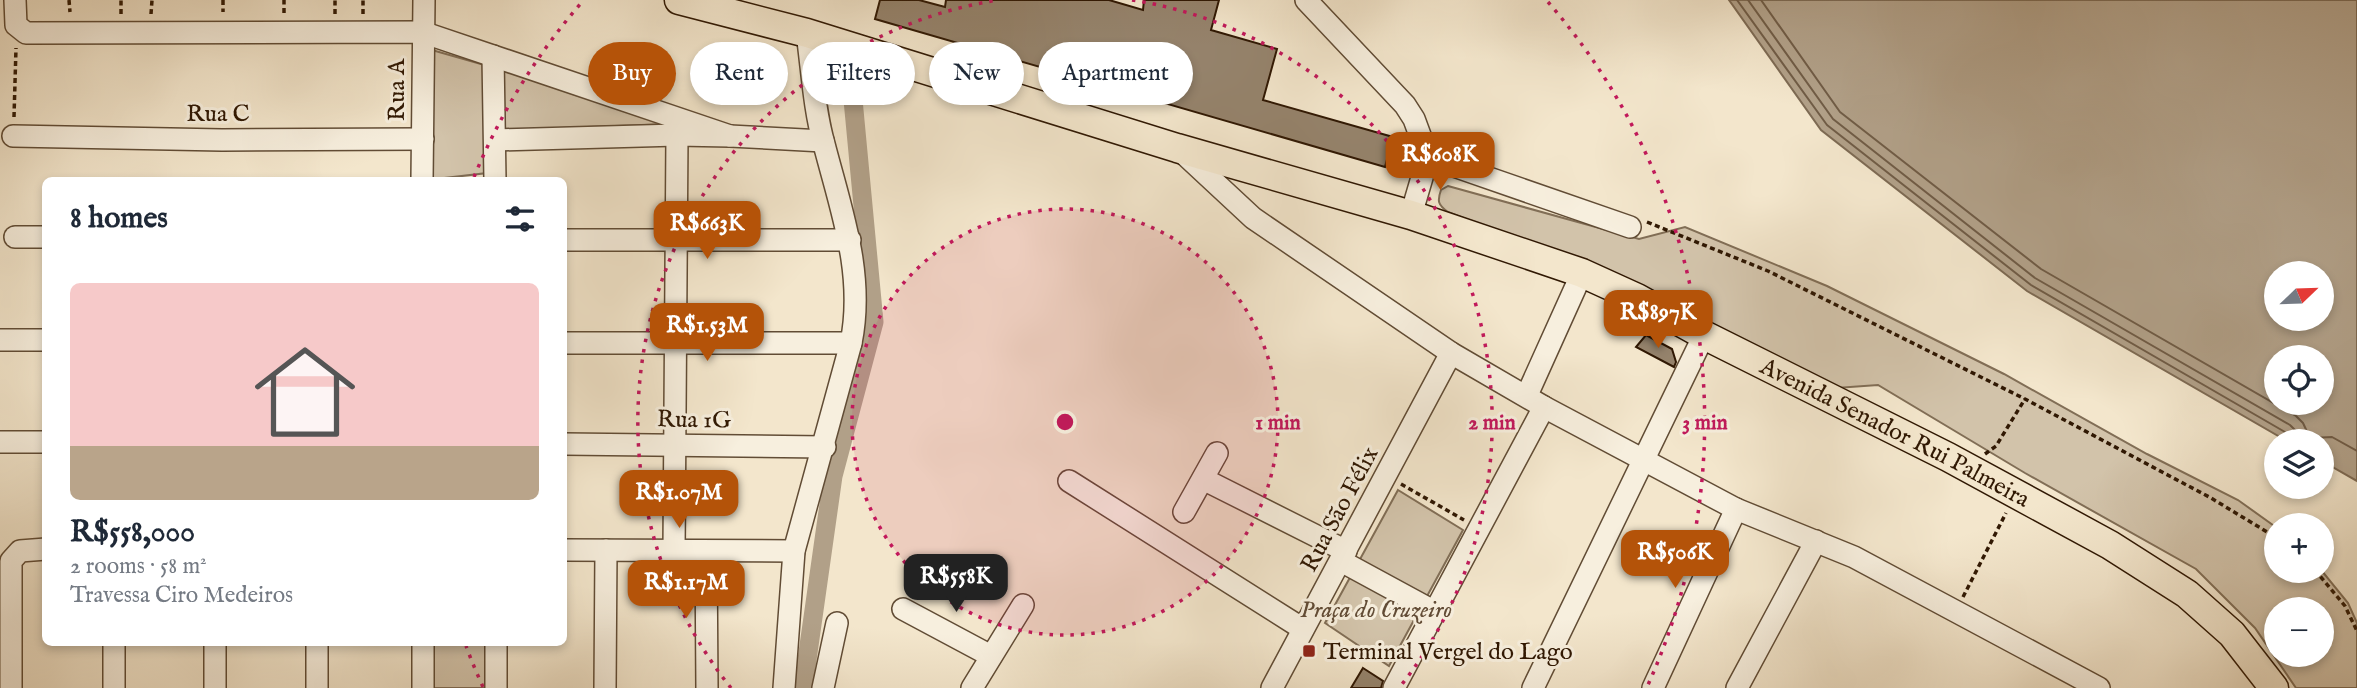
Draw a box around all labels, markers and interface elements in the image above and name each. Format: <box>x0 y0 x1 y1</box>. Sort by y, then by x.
chip: Buy <box>588 42 676 105</box>
chip: Rent <box>690 42 788 105</box>
chip: Filters <box>802 42 915 105</box>
chip: New <box>929 42 1024 105</box>
chip: Apartment <box>1038 42 1193 105</box>
street label: Rua A <box>382 58 413 121</box>
street label: Rua C <box>186 99 250 130</box>
pin: R$608K <box>1383 132 1497 192</box>
text: R$608K <box>1402 140 1478 169</box>
text: 8 homes <box>70 200 168 238</box>
icon: filters <box>501 200 539 238</box>
pin: R$663K <box>650 202 764 261</box>
text: R$663K <box>670 209 744 238</box>
north arrow <box>2264 261 2334 331</box>
map controls <box>2264 261 2334 667</box>
pin: R$897K <box>1601 290 1715 350</box>
text: R$897K <box>1620 298 1696 327</box>
pin: R$1.53M <box>642 304 772 363</box>
text: R$1.53M <box>666 311 748 340</box>
icon: home <box>242 329 368 455</box>
button: locate <box>2264 345 2334 415</box>
street label: Avenida Senador Rui Palmeira <box>1754 351 2035 516</box>
street label: Rua 1G <box>657 404 731 437</box>
centre of rings <box>1053 410 1077 434</box>
text: 1 min <box>1255 410 1301 437</box>
text: 2 min <box>1468 410 1516 437</box>
text: 3 min <box>1682 410 1728 437</box>
button: layers <box>2264 429 2334 499</box>
street label: Rua São Félix <box>1294 441 1387 578</box>
pin: R$1.07M <box>614 470 744 530</box>
text: R$1.07M <box>635 478 723 507</box>
button: + <box>2264 513 2334 583</box>
text: R$558,000 <box>70 514 195 552</box>
pin: R$506K <box>1618 530 1732 590</box>
text: R$506K <box>1637 538 1713 567</box>
text: 2 rooms · 58 m² <box>70 552 207 581</box>
pin: R$558K <box>899 554 1013 614</box>
pin: R$1.17M <box>621 560 751 620</box>
text: R$558K <box>920 562 992 591</box>
text: R$1.17M <box>644 568 728 597</box>
text: Travessa Ciro Medeiros <box>70 581 293 610</box>
park label: Praça do Cruzeiro <box>1300 595 1452 626</box>
button: − <box>2264 597 2334 667</box>
place label: Terminal Vergel do Lago <box>1323 637 1573 668</box>
marker: Terminal Vergel do Lago <box>1301 643 1317 659</box>

